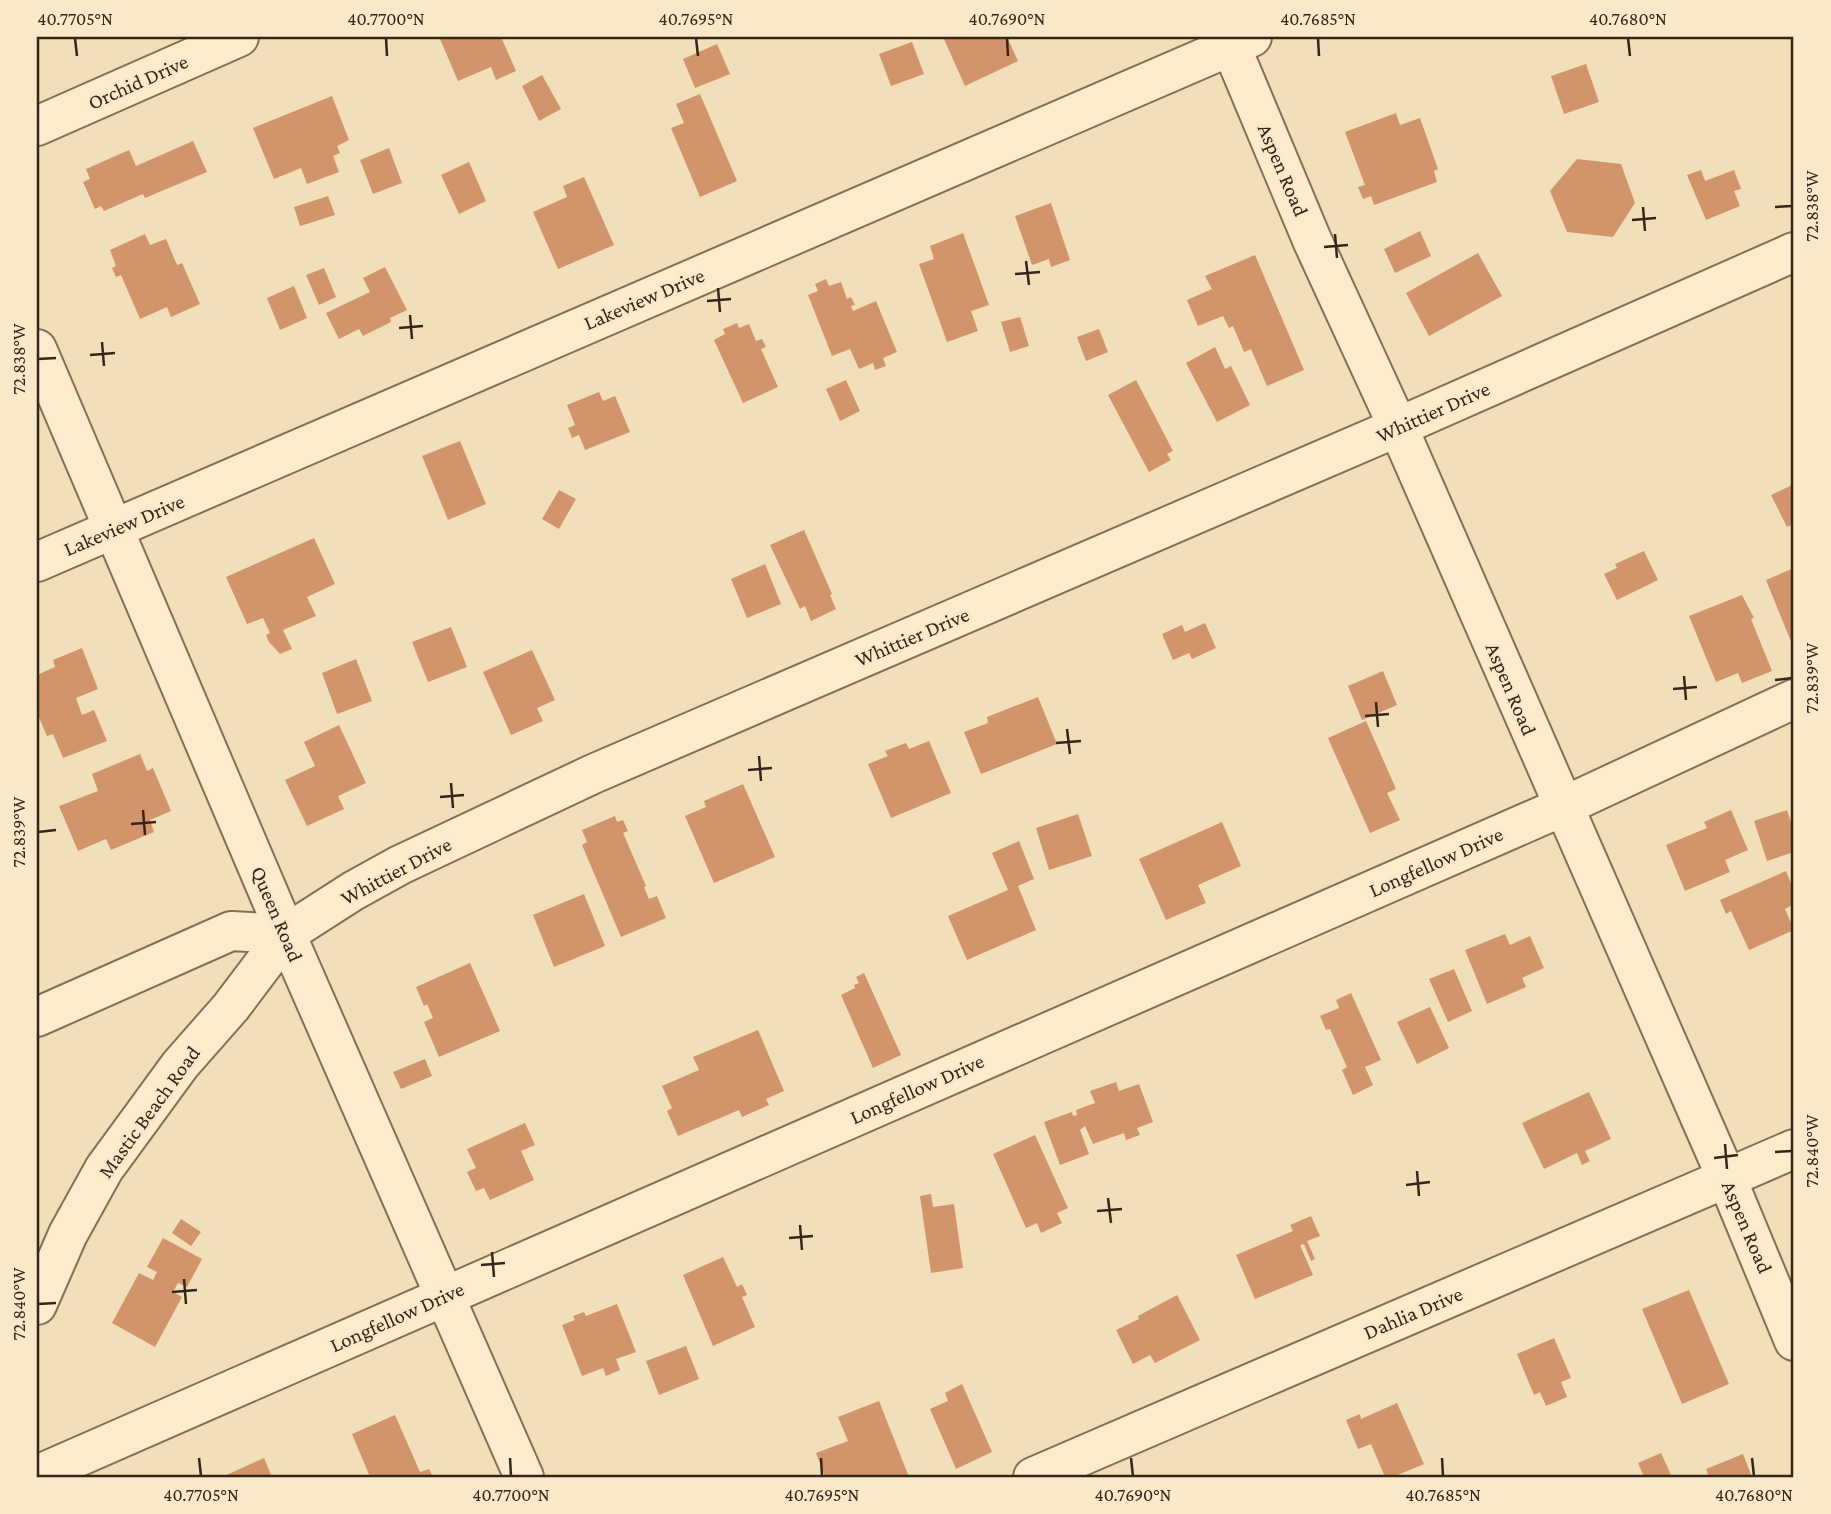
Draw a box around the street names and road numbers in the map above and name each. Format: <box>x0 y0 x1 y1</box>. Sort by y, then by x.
street label: Orchid Drive <box>84 49 192 115</box>
street label: Aspen Road <box>1253 120 1313 220</box>
street label: Lakeview Drive <box>580 263 708 335</box>
street label: Whittier Drive <box>1372 376 1494 448</box>
street label: Lakeview Drive <box>60 489 188 561</box>
street label: Whittier Drive <box>851 602 973 672</box>
street label: Aspen Road <box>1481 639 1541 739</box>
street label: Longfellow Drive <box>1365 822 1507 902</box>
street label: Whittier Drive <box>337 832 455 910</box>
street label: Queen Road <box>246 863 308 965</box>
street label: Mastic Beach Road <box>93 1041 205 1183</box>
street label: Longfellow Drive <box>846 1049 988 1129</box>
street label: Aspen Road <box>1717 1177 1777 1277</box>
street label: Longfellow Drive <box>326 1277 468 1357</box>
street label: Dahlia Drive <box>1360 1281 1466 1345</box>

